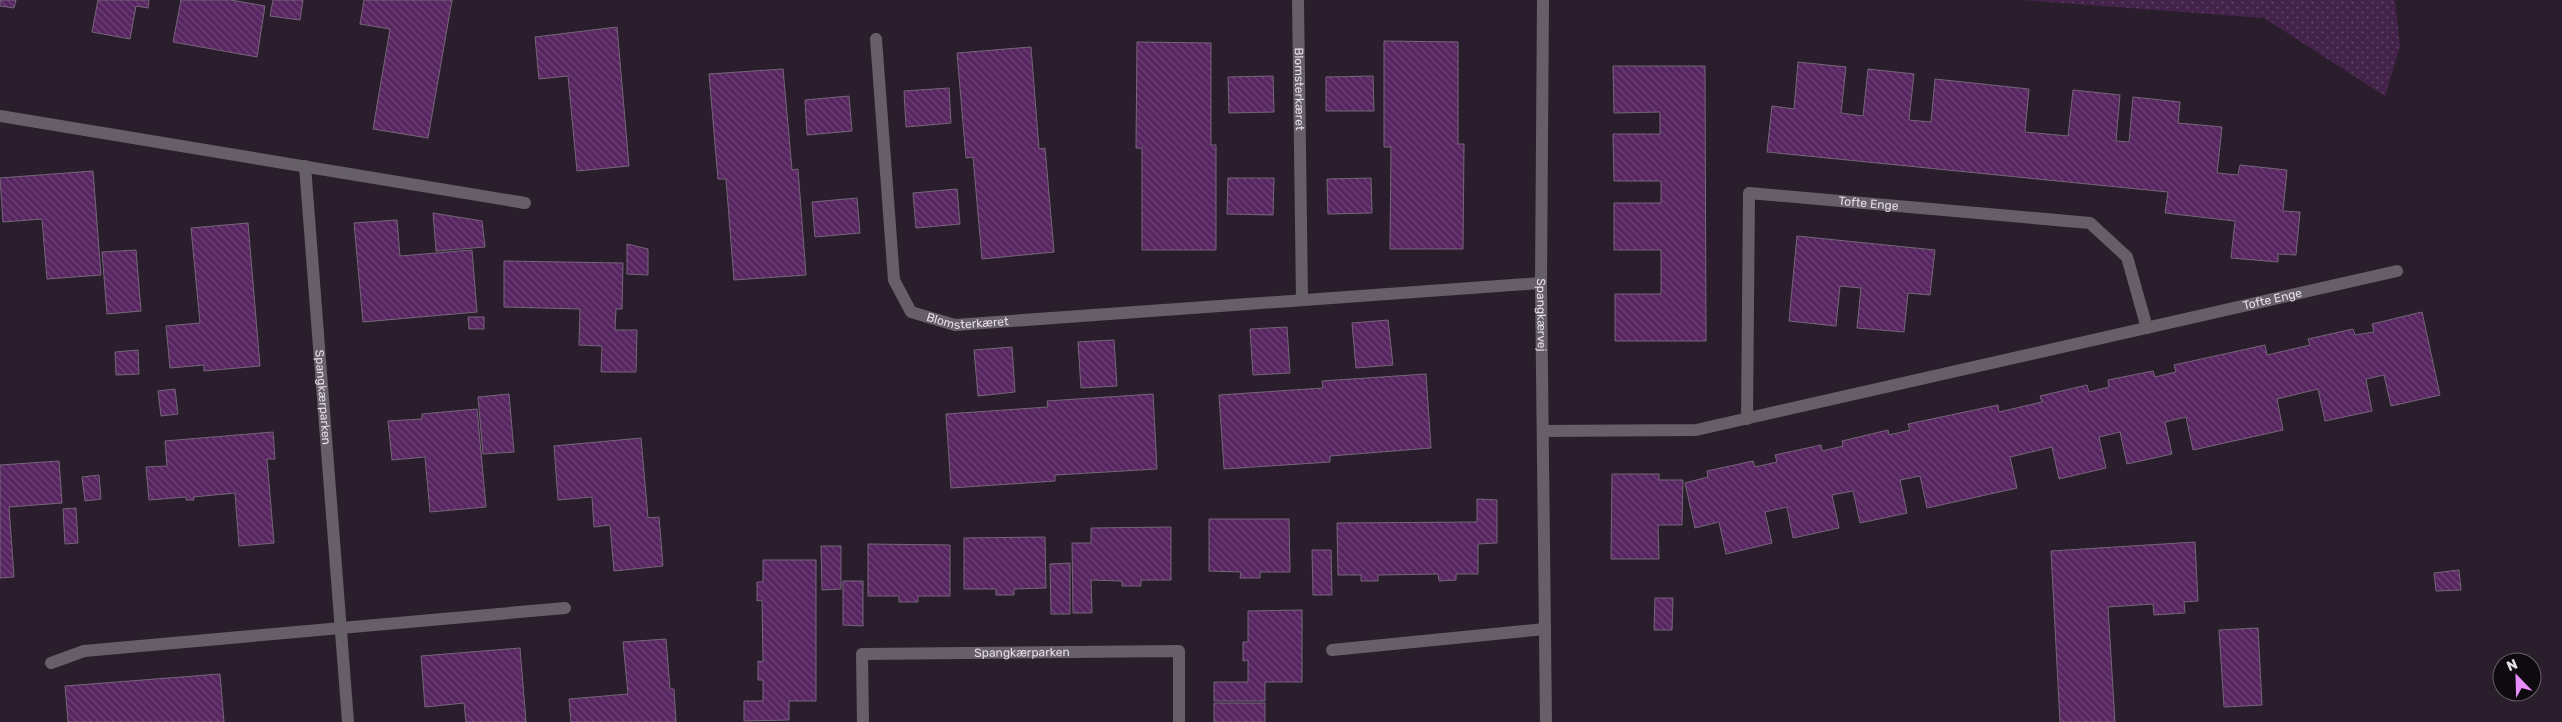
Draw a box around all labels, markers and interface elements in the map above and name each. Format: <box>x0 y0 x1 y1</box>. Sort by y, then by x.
street label: Blomsterkæret <box>1292 47 1307 131</box>
street label: Tofte Enge <box>1838 194 1899 213</box>
street label: Spangkærvej <box>1534 278 1549 352</box>
street label: Tofte Enge <box>2241 286 2303 313</box>
street label: Blomsterkæret <box>925 310 1010 332</box>
street label: Spangkærparken <box>312 349 334 445</box>
street label: Spangkærparken <box>974 645 1070 660</box>
north arrow <box>2492 652 2542 702</box>
text: N <box>2504 656 2520 675</box>

